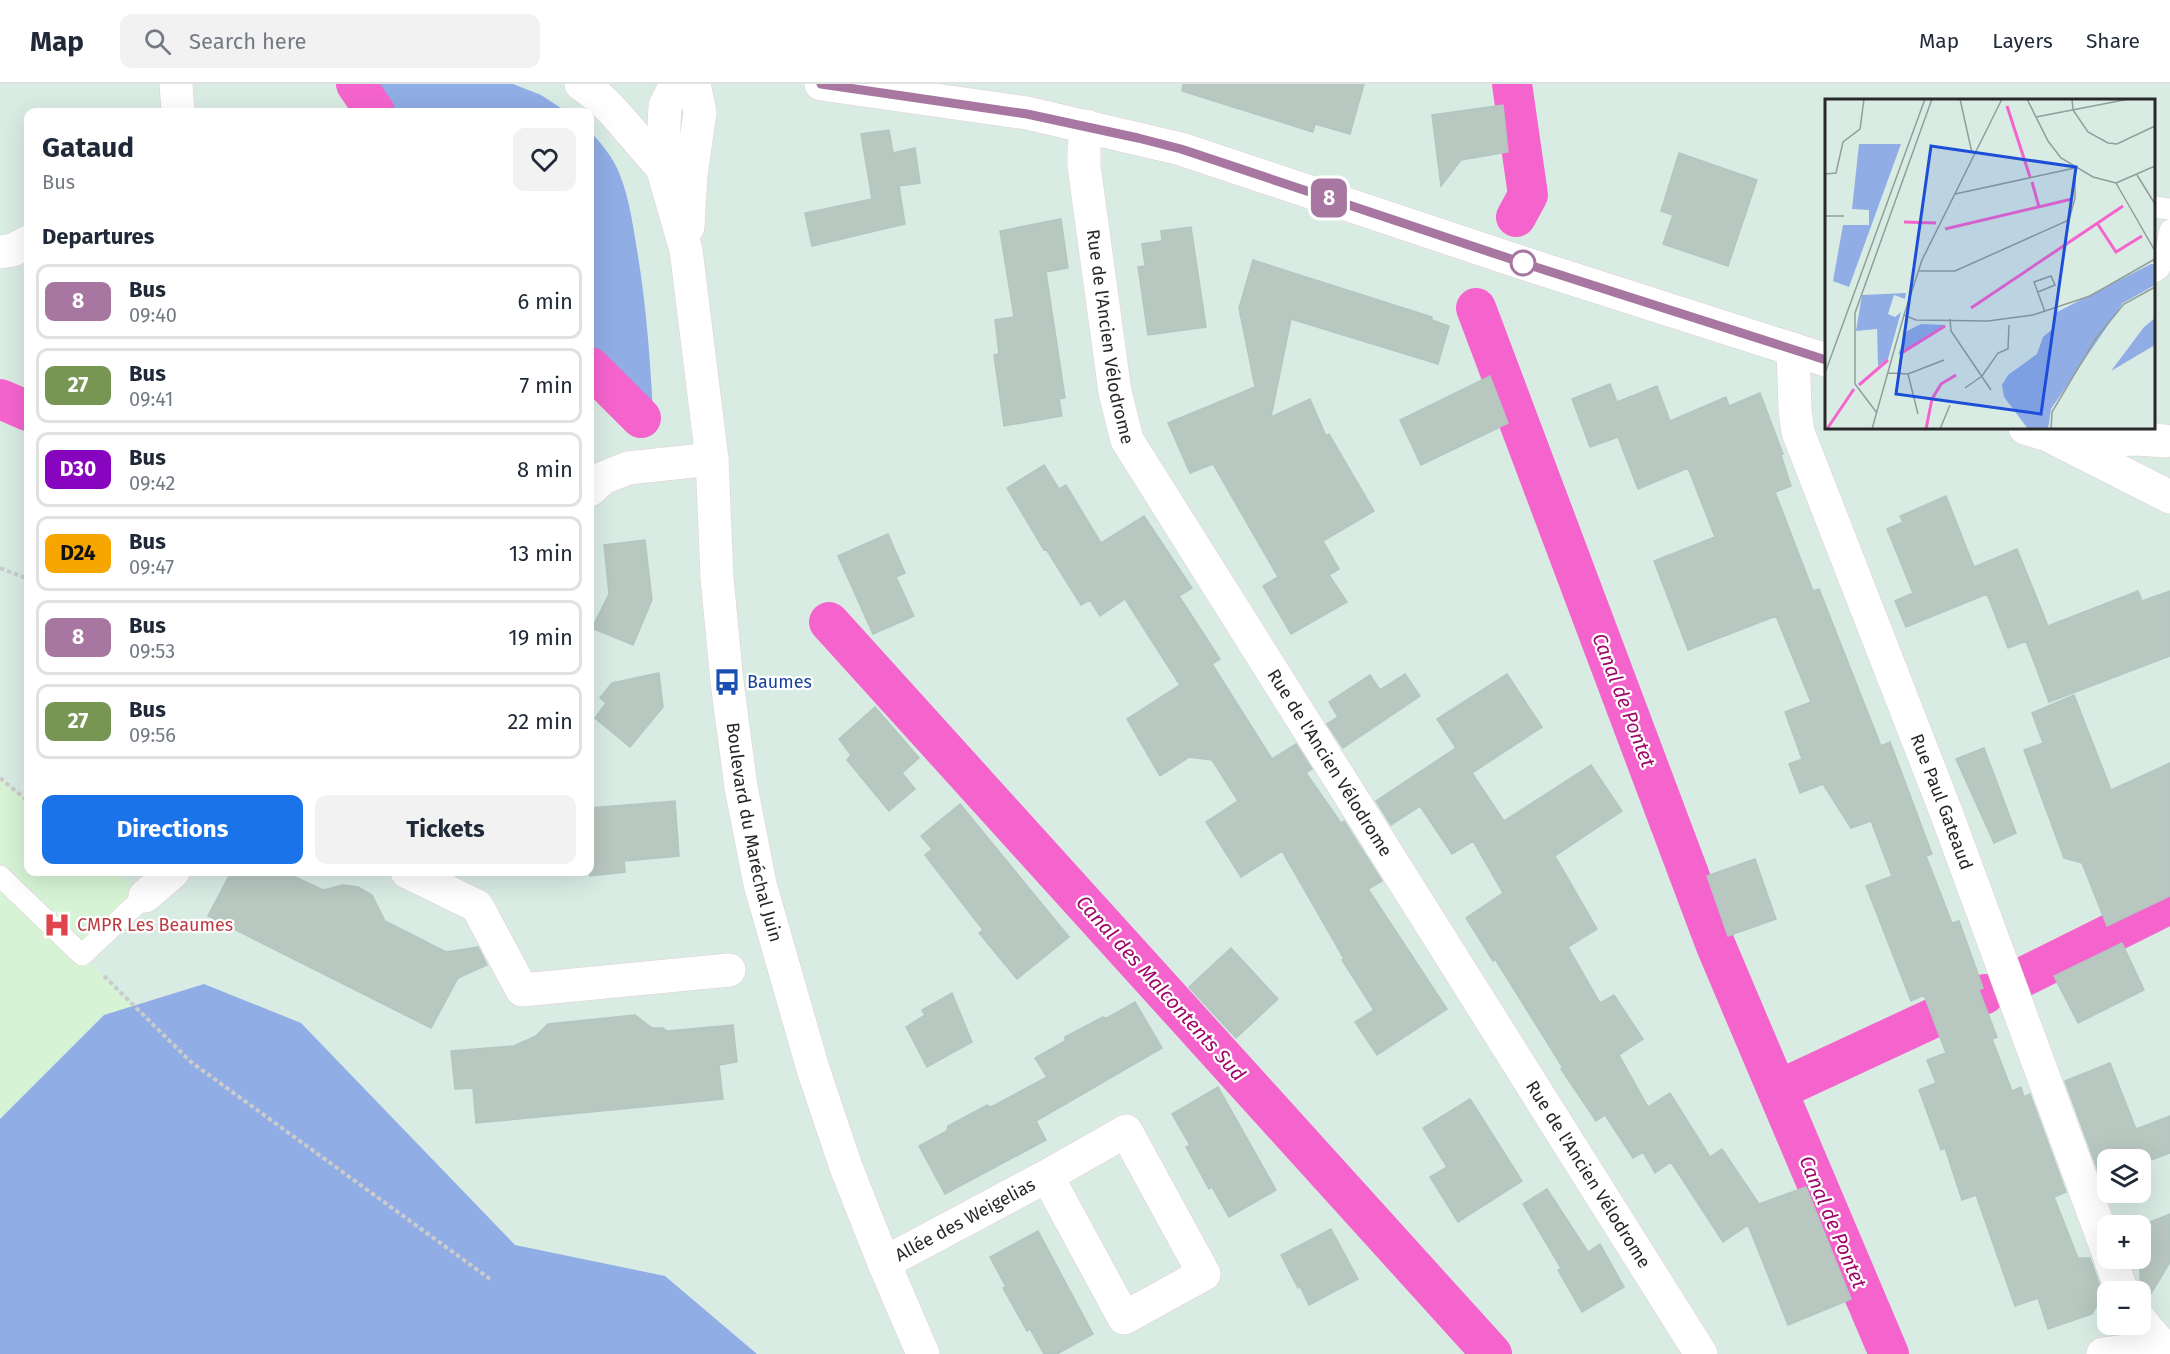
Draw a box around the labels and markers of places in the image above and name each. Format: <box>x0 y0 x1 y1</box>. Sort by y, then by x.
unlabelled marker <box>1510 250 1536 276</box>
bus stop icon: Baumes <box>712 667 742 697</box>
place label: Baumes <box>747 671 812 693</box>
hospital icon: CMPR Les Beaumes <box>42 910 72 940</box>
place label: CMPR Les Beaumes <box>77 914 233 936</box>

